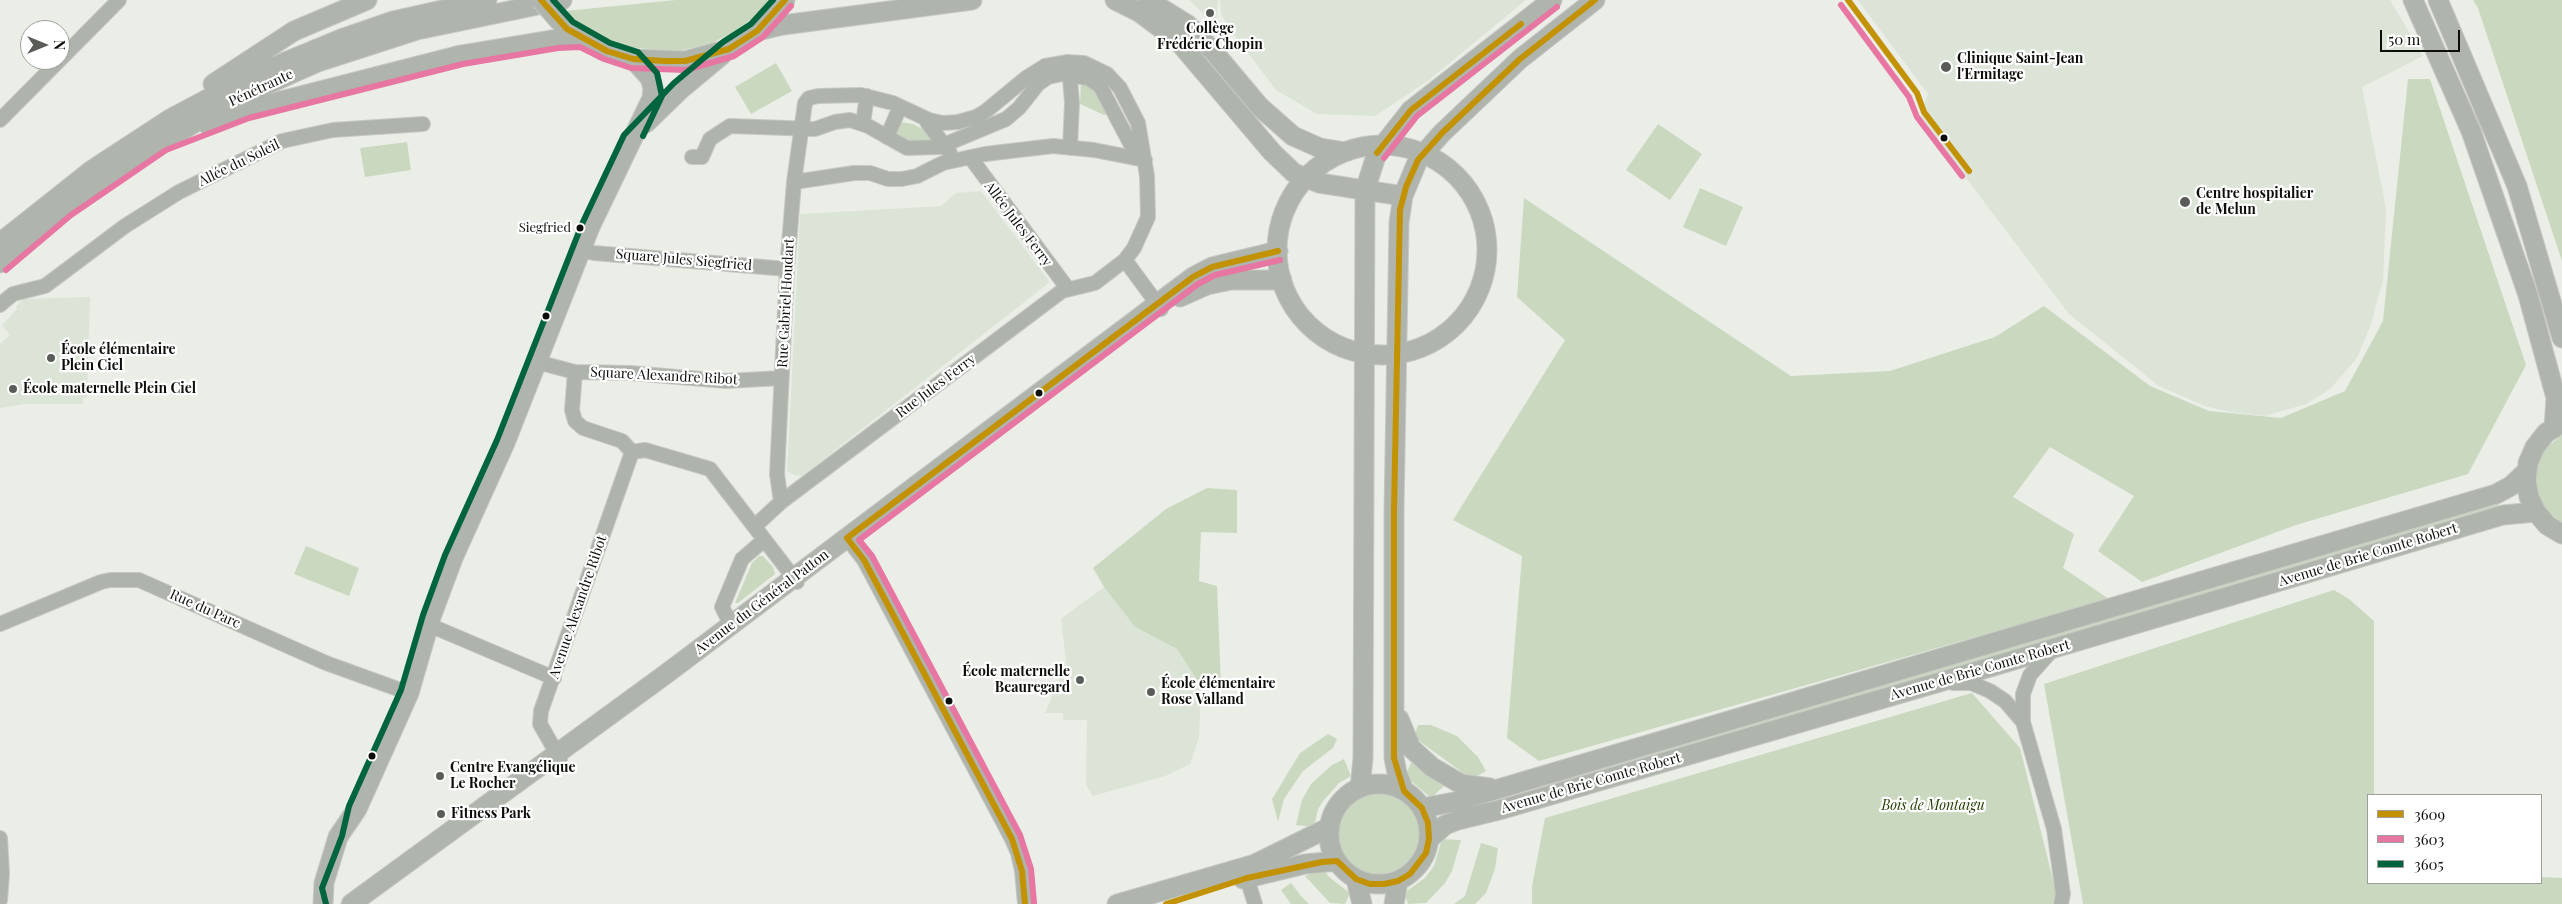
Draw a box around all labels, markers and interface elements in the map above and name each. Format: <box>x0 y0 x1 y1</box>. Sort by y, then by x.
marker: Collège Frédéric Chopin <box>1204 7 1216 19</box>
north arrow <box>20 20 70 70</box>
scale bar <box>2382 20 2462 52</box>
place label: Collège Frédéric Chopin <box>1157 21 1263 54</box>
text: 50 m <box>2388 29 2420 49</box>
text: N <box>50 40 69 50</box>
place label: Clinique Saint-Jean l'Ermitage <box>1957 51 2083 84</box>
marker: Clinique Saint-Jean l'Ermitage <box>1939 60 1953 74</box>
street label: Pénétrante <box>226 66 296 110</box>
unlabelled marker <box>1939 133 1949 143</box>
street label: Allée du Soleil <box>196 136 282 190</box>
street label: Allée Jules Ferry <box>981 178 1055 270</box>
place label: Centre hospitalier de Melun <box>2196 186 2313 218</box>
marker: Centre hospitalier de Melun <box>2178 195 2192 209</box>
place label: Siegfried <box>519 220 571 236</box>
marker: Siegfried <box>575 223 585 233</box>
street label: Rue Gabriel Houdart <box>774 238 798 368</box>
street label: Square Jules Siegfried <box>615 246 753 274</box>
unlabelled marker <box>541 311 551 321</box>
place label: École élémentaire Plein Ciel <box>61 342 176 374</box>
street label: Rue Jules Ferry <box>893 351 979 421</box>
marker: École élémentaire Plein Ciel <box>45 352 57 364</box>
street label: Square Alexandre Ribot <box>590 364 738 388</box>
place label: École maternelle Plein Ciel <box>23 381 196 397</box>
marker: École maternelle Plein Ciel <box>7 383 19 395</box>
unlabelled marker <box>1034 388 1044 398</box>
street label: Avenue de Brie Comte Robert <box>2277 520 2459 590</box>
street label: Avenue Alexandre Ribot <box>546 533 610 681</box>
street label: Avenue du Général Patton <box>692 546 832 658</box>
street label: Rue du Parc <box>167 586 243 632</box>
street label: Avenue de Brie Comte Robert <box>1888 636 2072 704</box>
place label: École maternelle Beauregard <box>962 664 1070 696</box>
marker: École maternelle Beauregard <box>1074 674 1086 686</box>
place label: École élémentaire Rose Valland <box>1161 676 1276 709</box>
marker: École élémentaire Rose Valland <box>1145 686 1157 698</box>
unlabelled marker <box>944 696 954 706</box>
street label: Avenue de Brie Comte Robert <box>1499 749 1683 817</box>
unlabelled marker <box>367 751 377 761</box>
place label: Centre Evangélique Le Rocher <box>450 760 576 792</box>
marker: Centre Evangélique Le Rocher <box>434 770 446 782</box>
legend <box>2367 794 2542 884</box>
park label: Bois de Montaigu <box>1881 798 1985 814</box>
text: 3609 <box>2414 804 2445 824</box>
place label: Fitness Park <box>451 806 531 822</box>
marker: Fitness Park <box>435 808 447 820</box>
text: 3603 <box>2414 829 2444 849</box>
text: 3605 <box>2414 854 2444 874</box>

